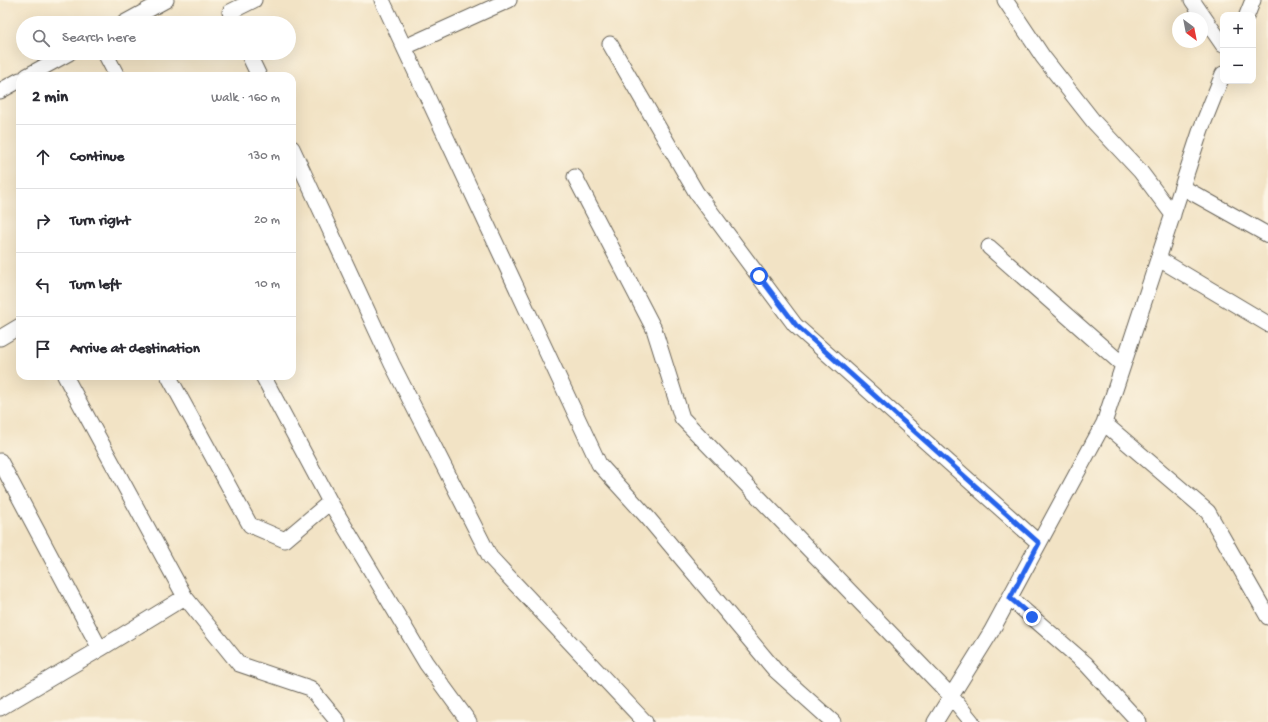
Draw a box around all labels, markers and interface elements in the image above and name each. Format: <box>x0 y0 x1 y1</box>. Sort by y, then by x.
north arrow <box>1172 12 1208 48</box>
map controls <box>1220 12 1256 84</box>
button: + <box>1220 12 1256 48</box>
search box <box>16 16 296 60</box>
icon: search <box>30 27 52 49</box>
text: Search here <box>62 29 136 47</box>
button: − <box>1220 48 1256 84</box>
text: 2 min <box>32 88 68 108</box>
text: Walk · 160 m <box>211 91 280 106</box>
icon: ahead <box>32 146 54 168</box>
text: Continue <box>70 148 124 166</box>
text: 130 m <box>248 149 280 164</box>
icon: right <box>32 210 54 232</box>
text: Turn right <box>70 212 130 230</box>
text: 20 m <box>254 213 280 228</box>
route start <box>750 267 768 285</box>
icon: left <box>32 274 54 296</box>
text: Turn left <box>70 276 121 294</box>
text: 10 m <box>255 277 280 292</box>
icon: arrive <box>32 338 54 360</box>
text: Arrive at destination <box>70 340 200 358</box>
route end <box>1023 608 1041 626</box>

